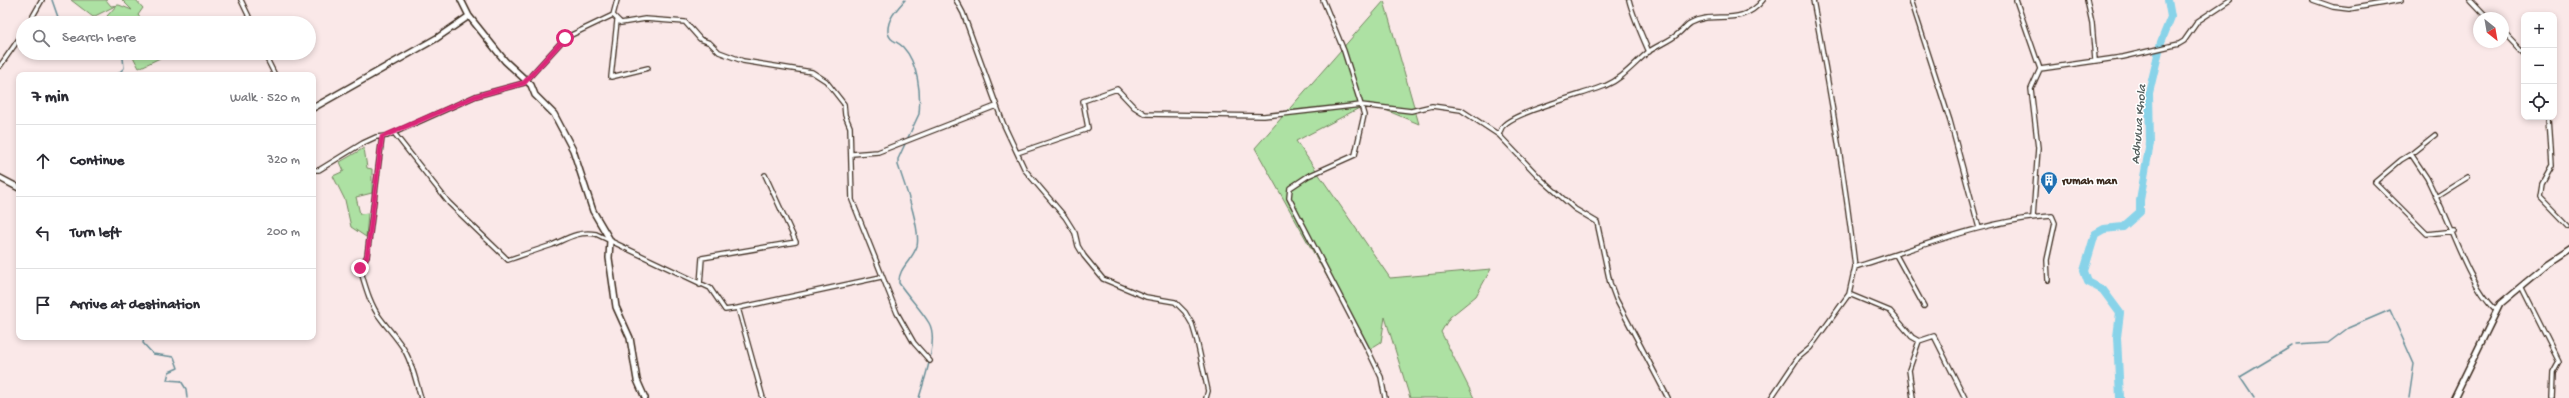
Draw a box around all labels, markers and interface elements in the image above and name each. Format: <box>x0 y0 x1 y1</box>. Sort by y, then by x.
north arrow <box>2473 12 2509 48</box>
map controls <box>2521 12 2557 120</box>
button: + <box>2521 12 2557 48</box>
search box <box>16 16 316 60</box>
icon: search <box>30 27 52 49</box>
text: Search here <box>62 29 136 47</box>
route start <box>556 29 574 47</box>
button: − <box>2521 48 2557 84</box>
water label: Adhuwa Khola <box>2129 83 2151 165</box>
button: locate <box>2521 84 2557 120</box>
text: 7 min <box>32 88 69 108</box>
text: Walk · 520 m <box>230 91 300 106</box>
icon: ahead <box>32 150 54 172</box>
text: Continue <box>70 152 124 170</box>
text: 320 m <box>267 153 300 168</box>
building icon: rumah man <box>2039 170 2059 195</box>
place label: rumah man <box>2061 175 2118 189</box>
icon: left <box>32 222 54 244</box>
text: Turn left <box>70 224 121 242</box>
text: 200 m <box>267 225 300 240</box>
route end <box>351 259 369 277</box>
icon: arrive <box>32 294 54 316</box>
text: Arrive at destination <box>70 296 200 314</box>

